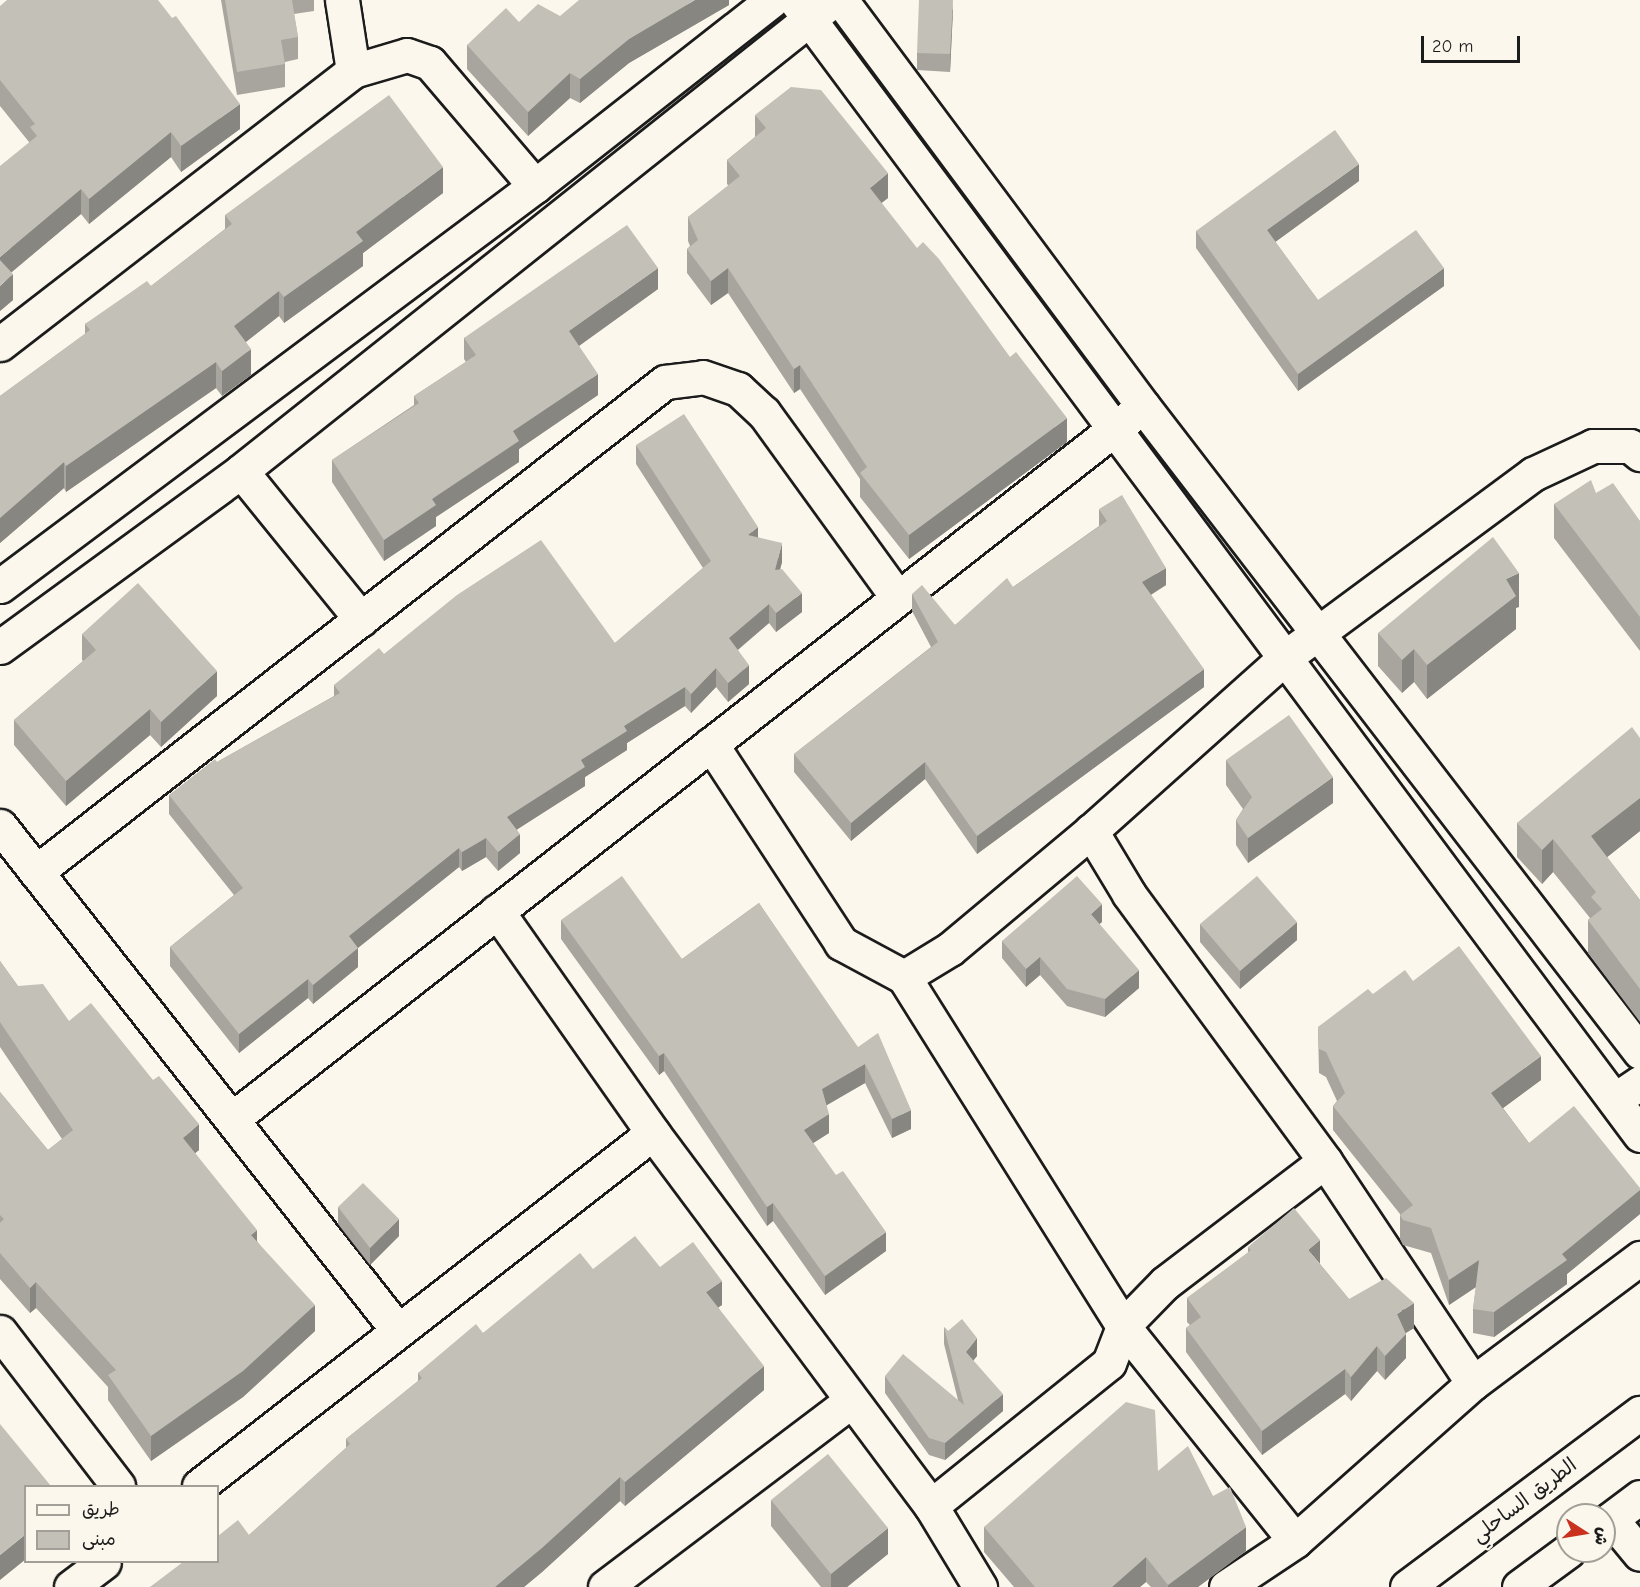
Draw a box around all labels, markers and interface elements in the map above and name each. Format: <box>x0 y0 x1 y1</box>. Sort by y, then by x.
scale bar <box>1424 24 1523 62</box>
text: 20 m <box>1432 36 1473 57</box>
street label: الطريق الساحلي <box>1467 1453 1581 1547</box>
legend <box>24 1485 219 1563</box>
text: طريق <box>82 1499 120 1520</box>
north arrow <box>1556 1503 1616 1563</box>
text: ش <box>1591 1526 1612 1547</box>
text: مبنى <box>82 1529 116 1550</box>

